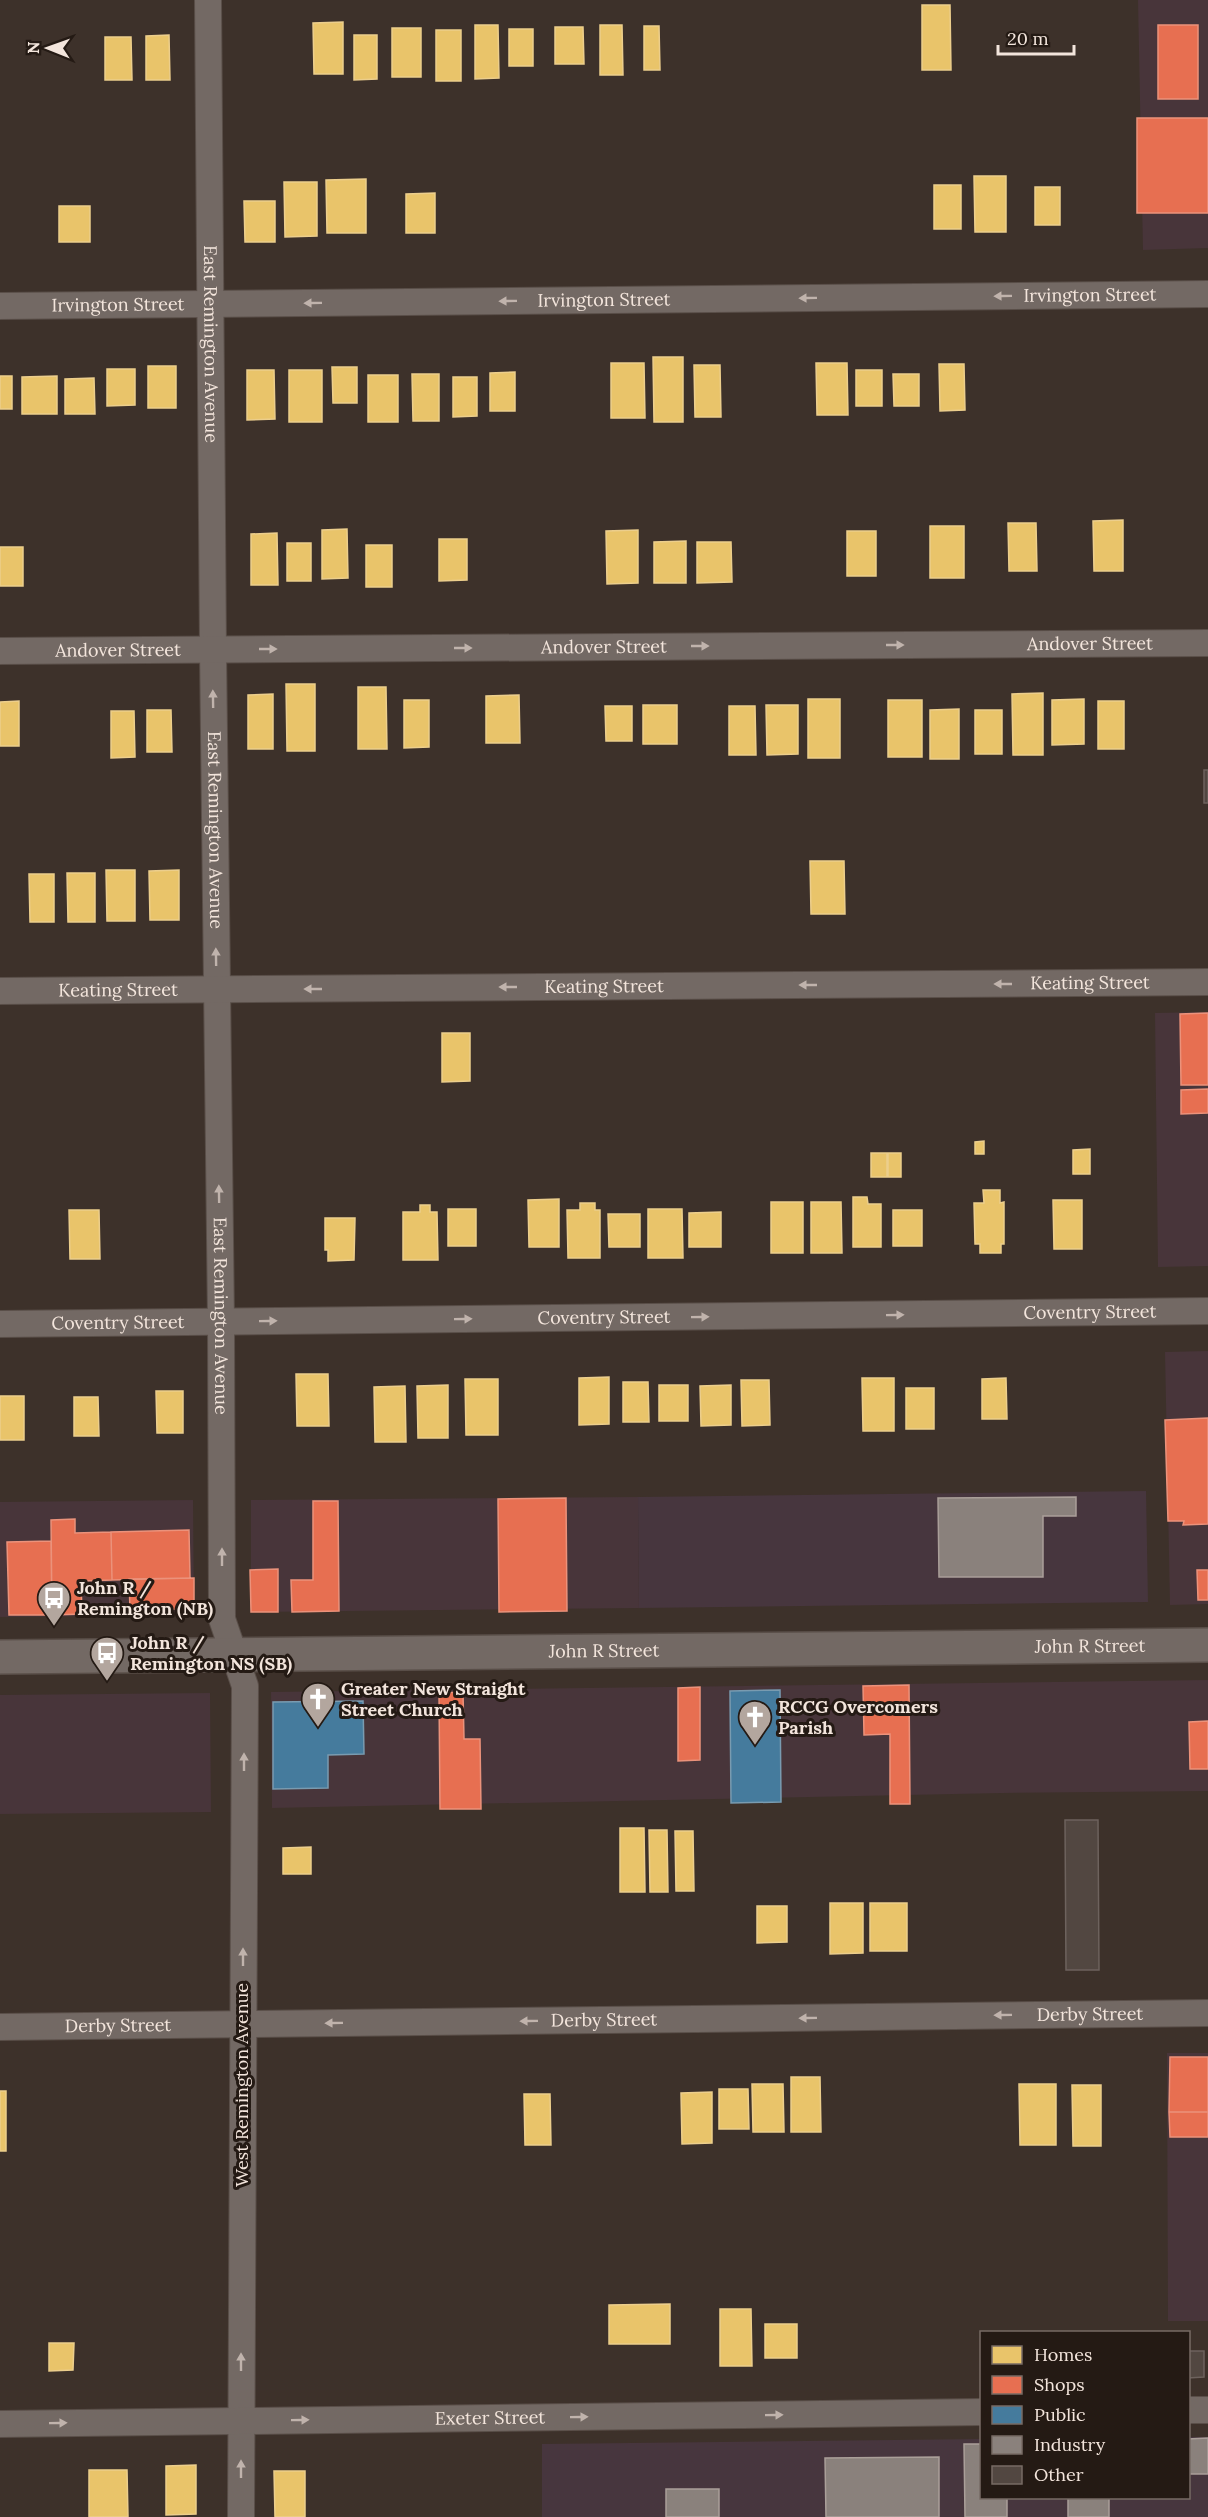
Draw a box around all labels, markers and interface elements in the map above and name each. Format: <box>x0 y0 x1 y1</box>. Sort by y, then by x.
north arrow <box>18 18 78 78</box>
scale bar <box>998 18 1074 56</box>
text: 20 m <box>1007 27 1049 50</box>
text: N <box>23 41 43 54</box>
street label: East Remington Avenue <box>199 245 223 443</box>
street label: Irvington Street <box>1023 283 1157 307</box>
street label: Irvington Street <box>537 287 671 312</box>
one-way arrow <box>993 291 1012 301</box>
street label: Irvington Street <box>51 292 185 316</box>
one-way arrow <box>798 293 817 303</box>
one-way arrow <box>498 296 517 306</box>
one-way arrow <box>303 298 322 308</box>
street label: Andover Street <box>1026 631 1153 655</box>
street label: Andover Street <box>540 635 667 658</box>
street label: Andover Street <box>54 638 181 662</box>
one-way arrow <box>886 640 905 650</box>
one-way arrow <box>691 642 710 651</box>
one-way arrow <box>454 643 473 653</box>
one-way arrow <box>259 645 278 654</box>
one-way arrow <box>208 690 218 709</box>
street label: East Remington Avenue <box>203 731 228 929</box>
one-way arrow <box>211 948 221 967</box>
street label: Keating Street <box>1030 970 1150 994</box>
street label: Keating Street <box>544 974 664 998</box>
street label: Keating Street <box>58 978 178 1002</box>
one-way arrow <box>993 979 1012 988</box>
one-way arrow <box>798 980 817 990</box>
one-way arrow <box>498 982 517 992</box>
one-way arrow <box>303 984 322 994</box>
one-way arrow <box>215 1185 224 1204</box>
street label: East Remington Avenue <box>209 1217 233 1415</box>
street label: Coventry Street <box>1023 1300 1157 1324</box>
street label: Coventry Street <box>537 1305 671 1329</box>
street label: Coventry Street <box>51 1310 185 1334</box>
one-way arrow <box>886 1310 905 1320</box>
one-way arrow <box>691 1312 710 1322</box>
one-way arrow <box>454 1314 473 1324</box>
one-way arrow <box>259 1316 278 1326</box>
one-way arrow <box>217 1548 227 1567</box>
place label: John R / Remington (NB) <box>77 1576 213 1620</box>
bus stop icon: John R / Remington (NB) <box>36 1580 72 1627</box>
place label: John R / Remington NS (SB) <box>130 1631 292 1675</box>
street label: John R Street <box>1033 1634 1145 1658</box>
bus stop icon: John R / Remington NS (SB) <box>89 1635 125 1682</box>
street label: John R Street <box>547 1638 659 1663</box>
place label: Greater New Straight Street Church <box>341 1677 526 1721</box>
church icon: Greater New Straight Street Church <box>300 1681 336 1728</box>
place label: RCCG Overcomers Parish <box>778 1695 938 1739</box>
church icon: RCCG Overcomers Parish <box>737 1699 773 1746</box>
one-way arrow <box>239 1753 249 1772</box>
one-way arrow <box>238 1948 248 1967</box>
street label: West Remington Avenue <box>230 1983 253 2187</box>
street label: Derby Street <box>1037 2002 1143 2026</box>
street label: Derby Street <box>551 2007 657 2032</box>
one-way arrow <box>993 2011 1012 2020</box>
street label: Derby Street <box>65 2013 171 2037</box>
one-way arrow <box>798 2013 817 2023</box>
one-way arrow <box>519 2016 538 2026</box>
one-way arrow <box>324 2018 343 2028</box>
legend <box>980 2331 1190 2499</box>
text: Homes <box>1034 2343 1092 2366</box>
one-way arrow <box>236 2353 246 2372</box>
text: Shops <box>1034 2373 1085 2396</box>
text: Public <box>1034 2403 1086 2426</box>
street label: Exeter Street <box>435 2405 545 2430</box>
one-way arrow <box>764 2410 783 2419</box>
one-way arrow <box>569 2412 588 2422</box>
one-way arrow <box>290 2415 309 2425</box>
one-way arrow <box>49 2418 68 2428</box>
text: Industry <box>1034 2433 1106 2456</box>
one-way arrow <box>236 2459 246 2478</box>
text: Other <box>1034 2463 1084 2486</box>

